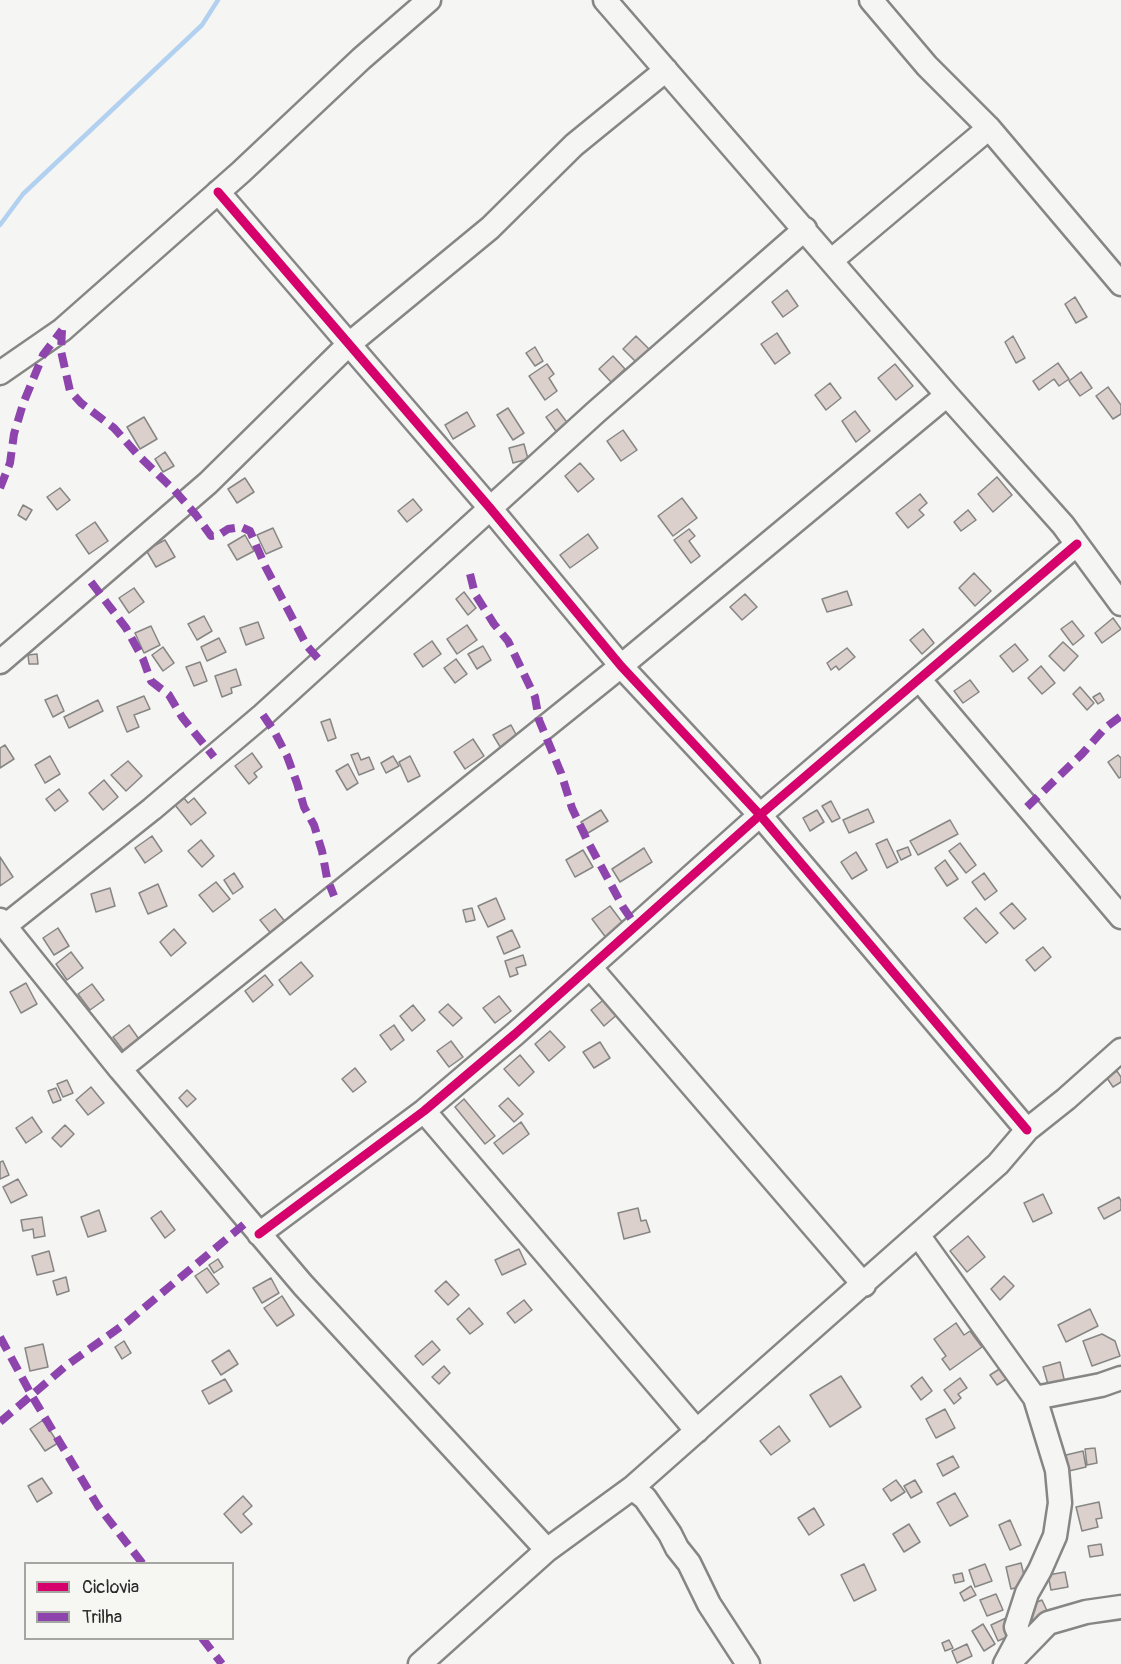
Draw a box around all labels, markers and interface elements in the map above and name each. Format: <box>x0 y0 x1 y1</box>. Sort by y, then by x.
legend <box>24 1562 234 1640</box>
text: Ciclovia <box>82 1576 139 1599</box>
text: Trilha <box>82 1606 122 1629</box>

